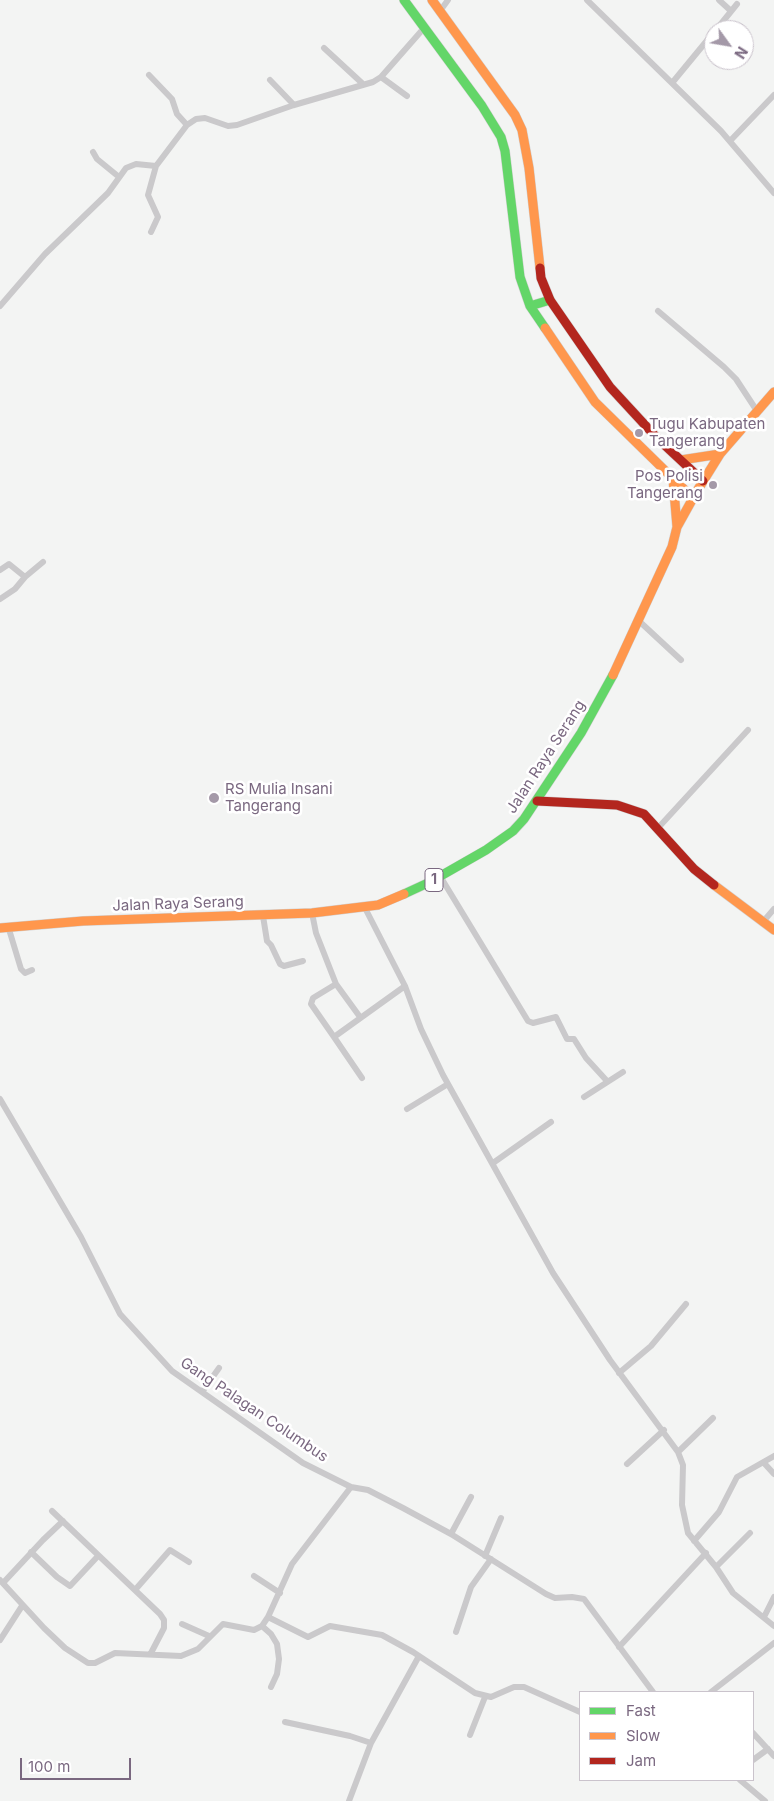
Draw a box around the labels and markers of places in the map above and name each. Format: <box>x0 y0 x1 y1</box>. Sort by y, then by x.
place label: Tugu Kabupaten Tangerang <box>649 415 765 450</box>
marker: Tugu Kabupaten Tangerang <box>633 427 645 439</box>
place label: Pos Polisi Tangerang <box>627 467 703 502</box>
marker: Pos Polisi Tangerang <box>707 479 719 491</box>
place label: RS Mulia Insani Tangerang <box>225 780 333 815</box>
marker: RS Mulia Insani Tangerang <box>207 791 221 805</box>

